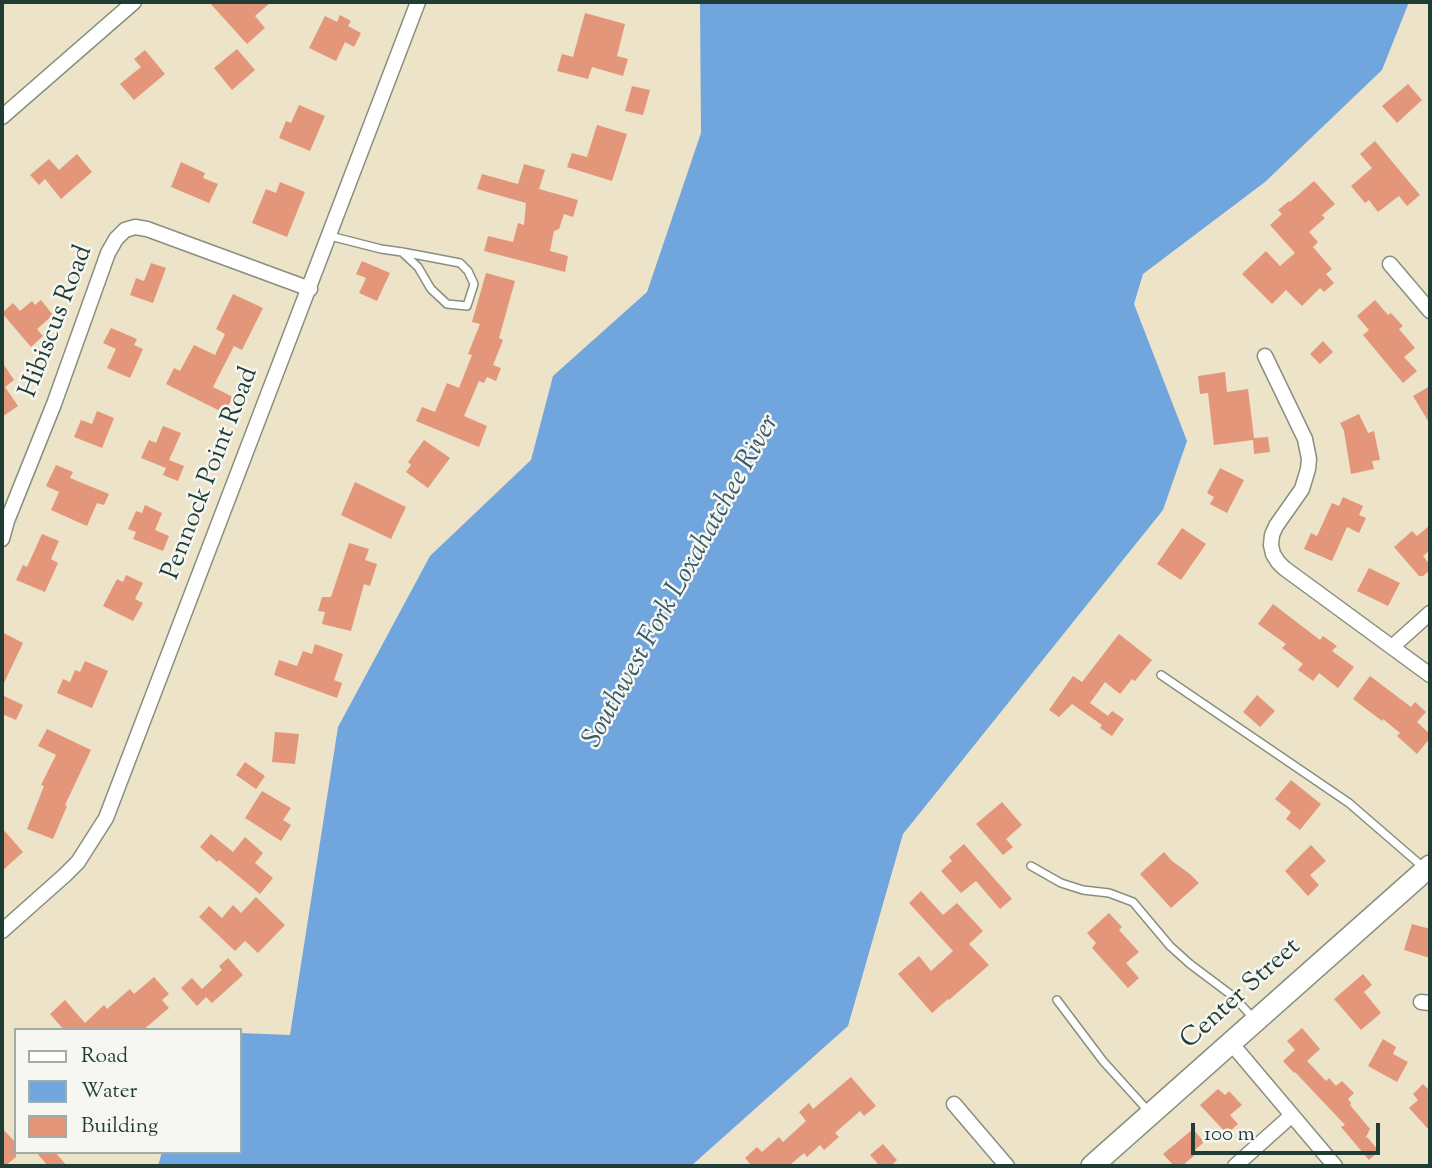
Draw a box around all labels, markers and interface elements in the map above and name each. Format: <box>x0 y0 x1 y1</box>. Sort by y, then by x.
street label: Hibiscus Road <box>15 242 101 402</box>
street label: Pennock Point Road <box>157 363 267 585</box>
water label: Southwest Fork Loxahatchee River <box>577 410 789 754</box>
street label: Center Street <box>1175 933 1309 1057</box>
legend <box>14 1028 242 1154</box>
text: Road <box>81 1042 128 1072</box>
text: Water <box>81 1077 137 1107</box>
scale bar <box>1194 1108 1383 1152</box>
text: Building <box>81 1112 158 1142</box>
text: 100 m <box>1204 1120 1255 1150</box>

